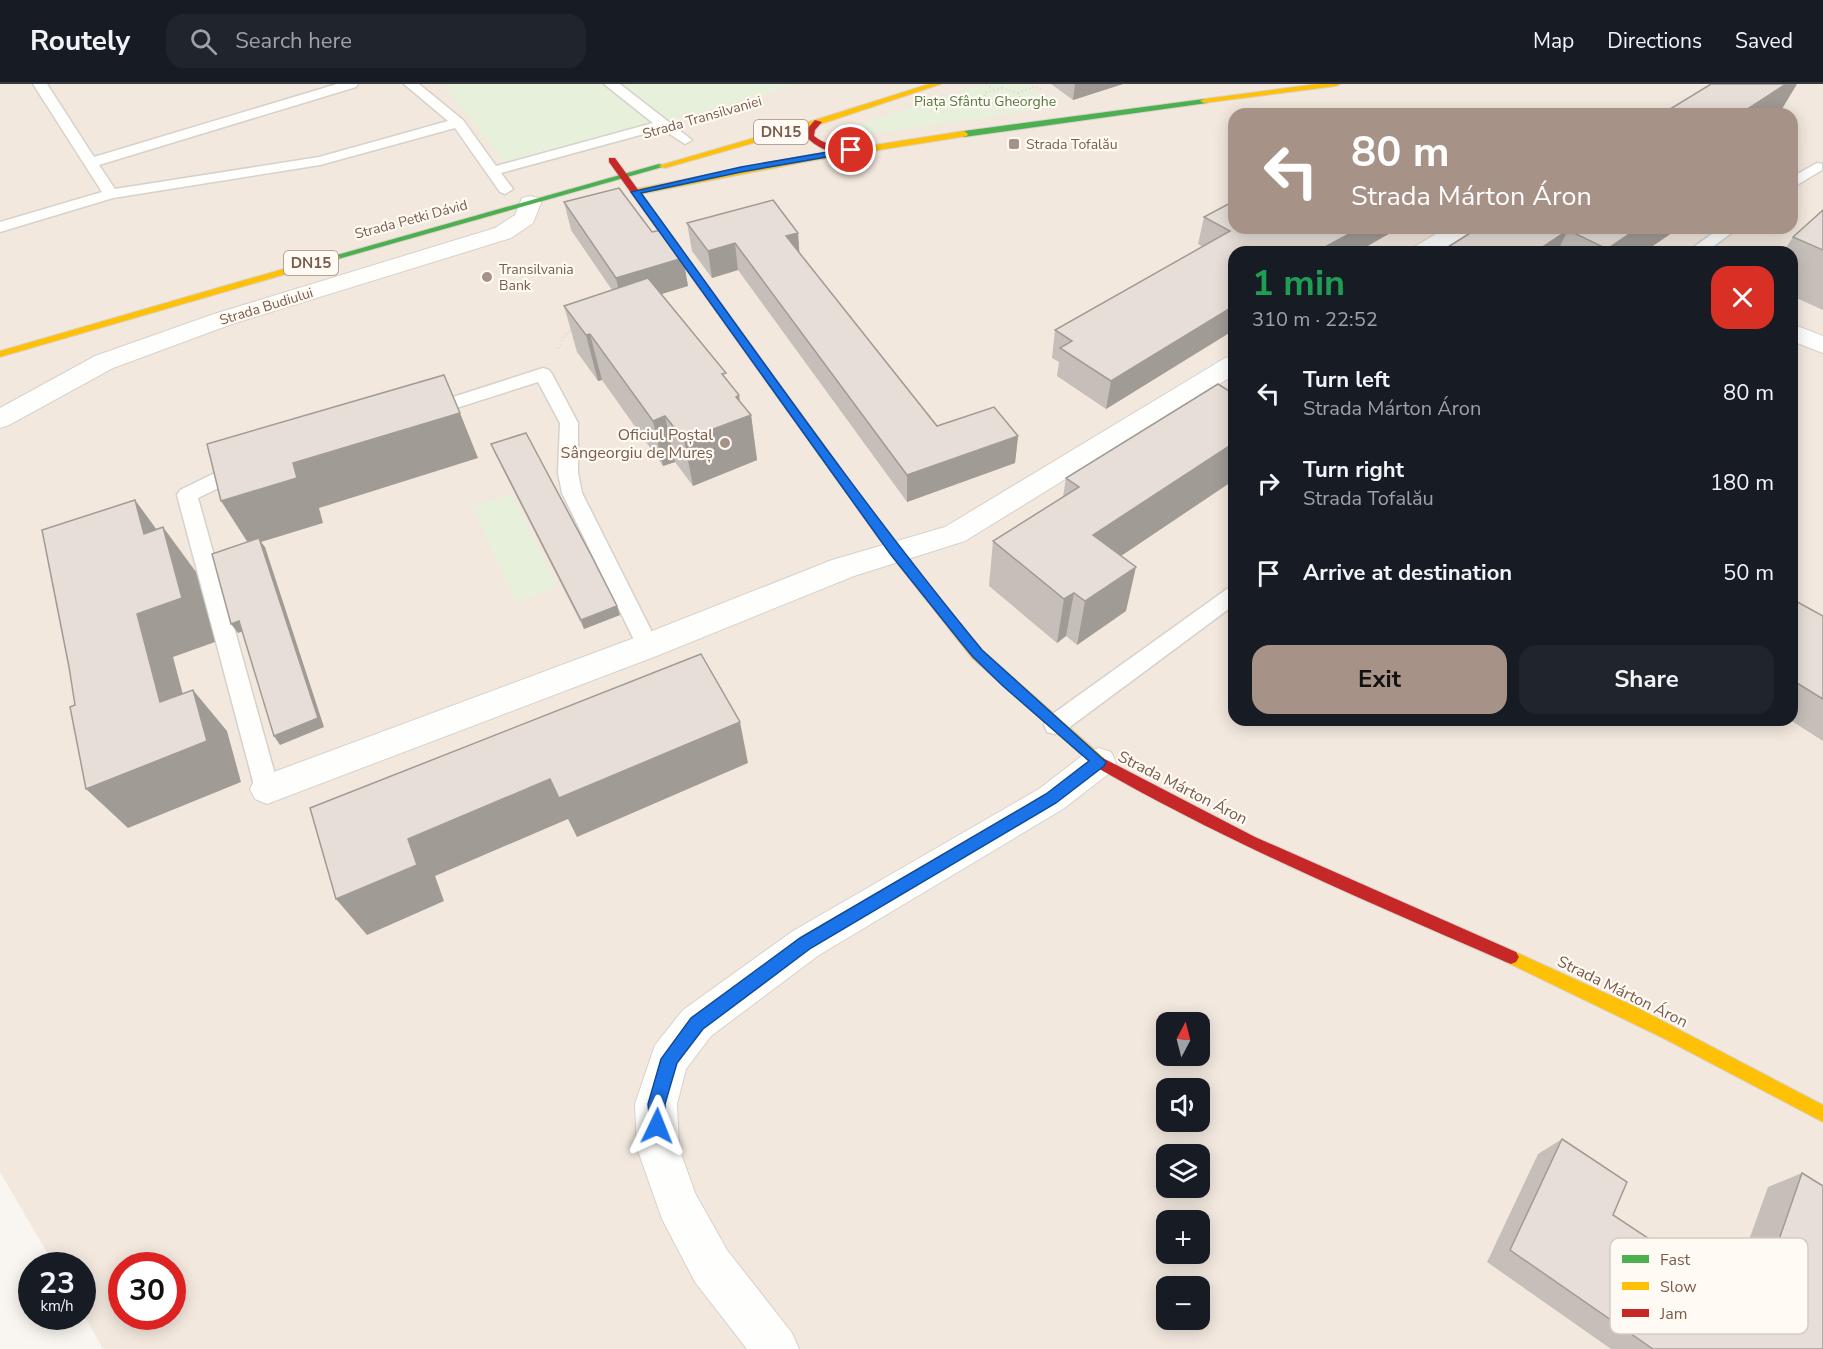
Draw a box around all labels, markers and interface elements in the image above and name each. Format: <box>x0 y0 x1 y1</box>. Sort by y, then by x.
search box <box>166 14 586 68</box>
text: Routely <box>30 22 130 60</box>
icon: search <box>187 25 220 58</box>
text: Search here <box>235 26 352 56</box>
text: Map <box>1533 27 1574 55</box>
text: Directions <box>1607 27 1702 55</box>
text: Saved <box>1735 27 1793 55</box>
street label: Strada Transilvaniei <box>640 91 764 144</box>
park label: Piața Sfântu Gheorghe <box>914 92 1056 111</box>
road number: DN15 <box>754 120 808 144</box>
pin <box>825 124 876 175</box>
text: 80 m <box>1351 124 1450 181</box>
icon: left <box>1252 132 1330 210</box>
icon: arrive <box>834 133 867 166</box>
place label: Strada Tofalău <box>1026 135 1118 154</box>
marker: Strada Tofalău <box>1007 137 1021 151</box>
text: Strada Márton Áron <box>1351 178 1592 215</box>
street label: Strada Petki Dávid <box>353 195 470 244</box>
road number: DN15 <box>284 251 338 275</box>
text: 1 min <box>1252 259 1345 308</box>
place label: Transilvania Bank <box>499 260 574 295</box>
button: close <box>1711 266 1774 329</box>
marker: Transilvania Bank <box>480 270 494 284</box>
street label: Strada Budiului <box>217 283 315 330</box>
text: 310 m · 22:52 <box>1252 306 1378 333</box>
text: Turn left <box>1303 365 1390 395</box>
icon: left <box>1252 377 1285 410</box>
text: 80 m <box>1723 378 1774 408</box>
text: Strada Márton Áron <box>1303 395 1481 422</box>
place label: Oficiul Poștal Sângeorgiu de Mureș <box>561 424 713 464</box>
marker: Oficiul Poștal Sângeorgiu de Mureș <box>718 436 732 450</box>
text: Turn right <box>1303 455 1404 485</box>
icon: right <box>1252 467 1285 500</box>
text: 180 m <box>1710 468 1774 498</box>
text: Strada Tofalău <box>1303 485 1434 512</box>
icon: arrive <box>1252 557 1285 590</box>
text: Arrive at destination <box>1303 558 1512 588</box>
text: 50 m <box>1723 558 1774 588</box>
button: Exit <box>1252 645 1507 714</box>
button: Share <box>1519 645 1774 714</box>
street label: Strada Márton Áron <box>1114 746 1251 830</box>
street label: Strada Márton Áron <box>1554 951 1692 1033</box>
north arrow <box>1156 1012 1210 1066</box>
map controls <box>1156 1012 1210 1330</box>
button: sound <box>1156 1078 1210 1132</box>
position arrow <box>625 1094 689 1158</box>
button: layers <box>1156 1144 1210 1198</box>
button: + <box>1156 1210 1210 1264</box>
legend <box>1610 1238 1808 1334</box>
text: Fast <box>1660 1249 1691 1271</box>
speed limit sign: 30 <box>108 1252 186 1330</box>
text: 23 <box>39 1263 75 1304</box>
button: − <box>1156 1276 1210 1330</box>
text: Slow <box>1660 1276 1697 1298</box>
text: km/h <box>40 1296 74 1316</box>
text: Jam <box>1659 1303 1687 1325</box>

